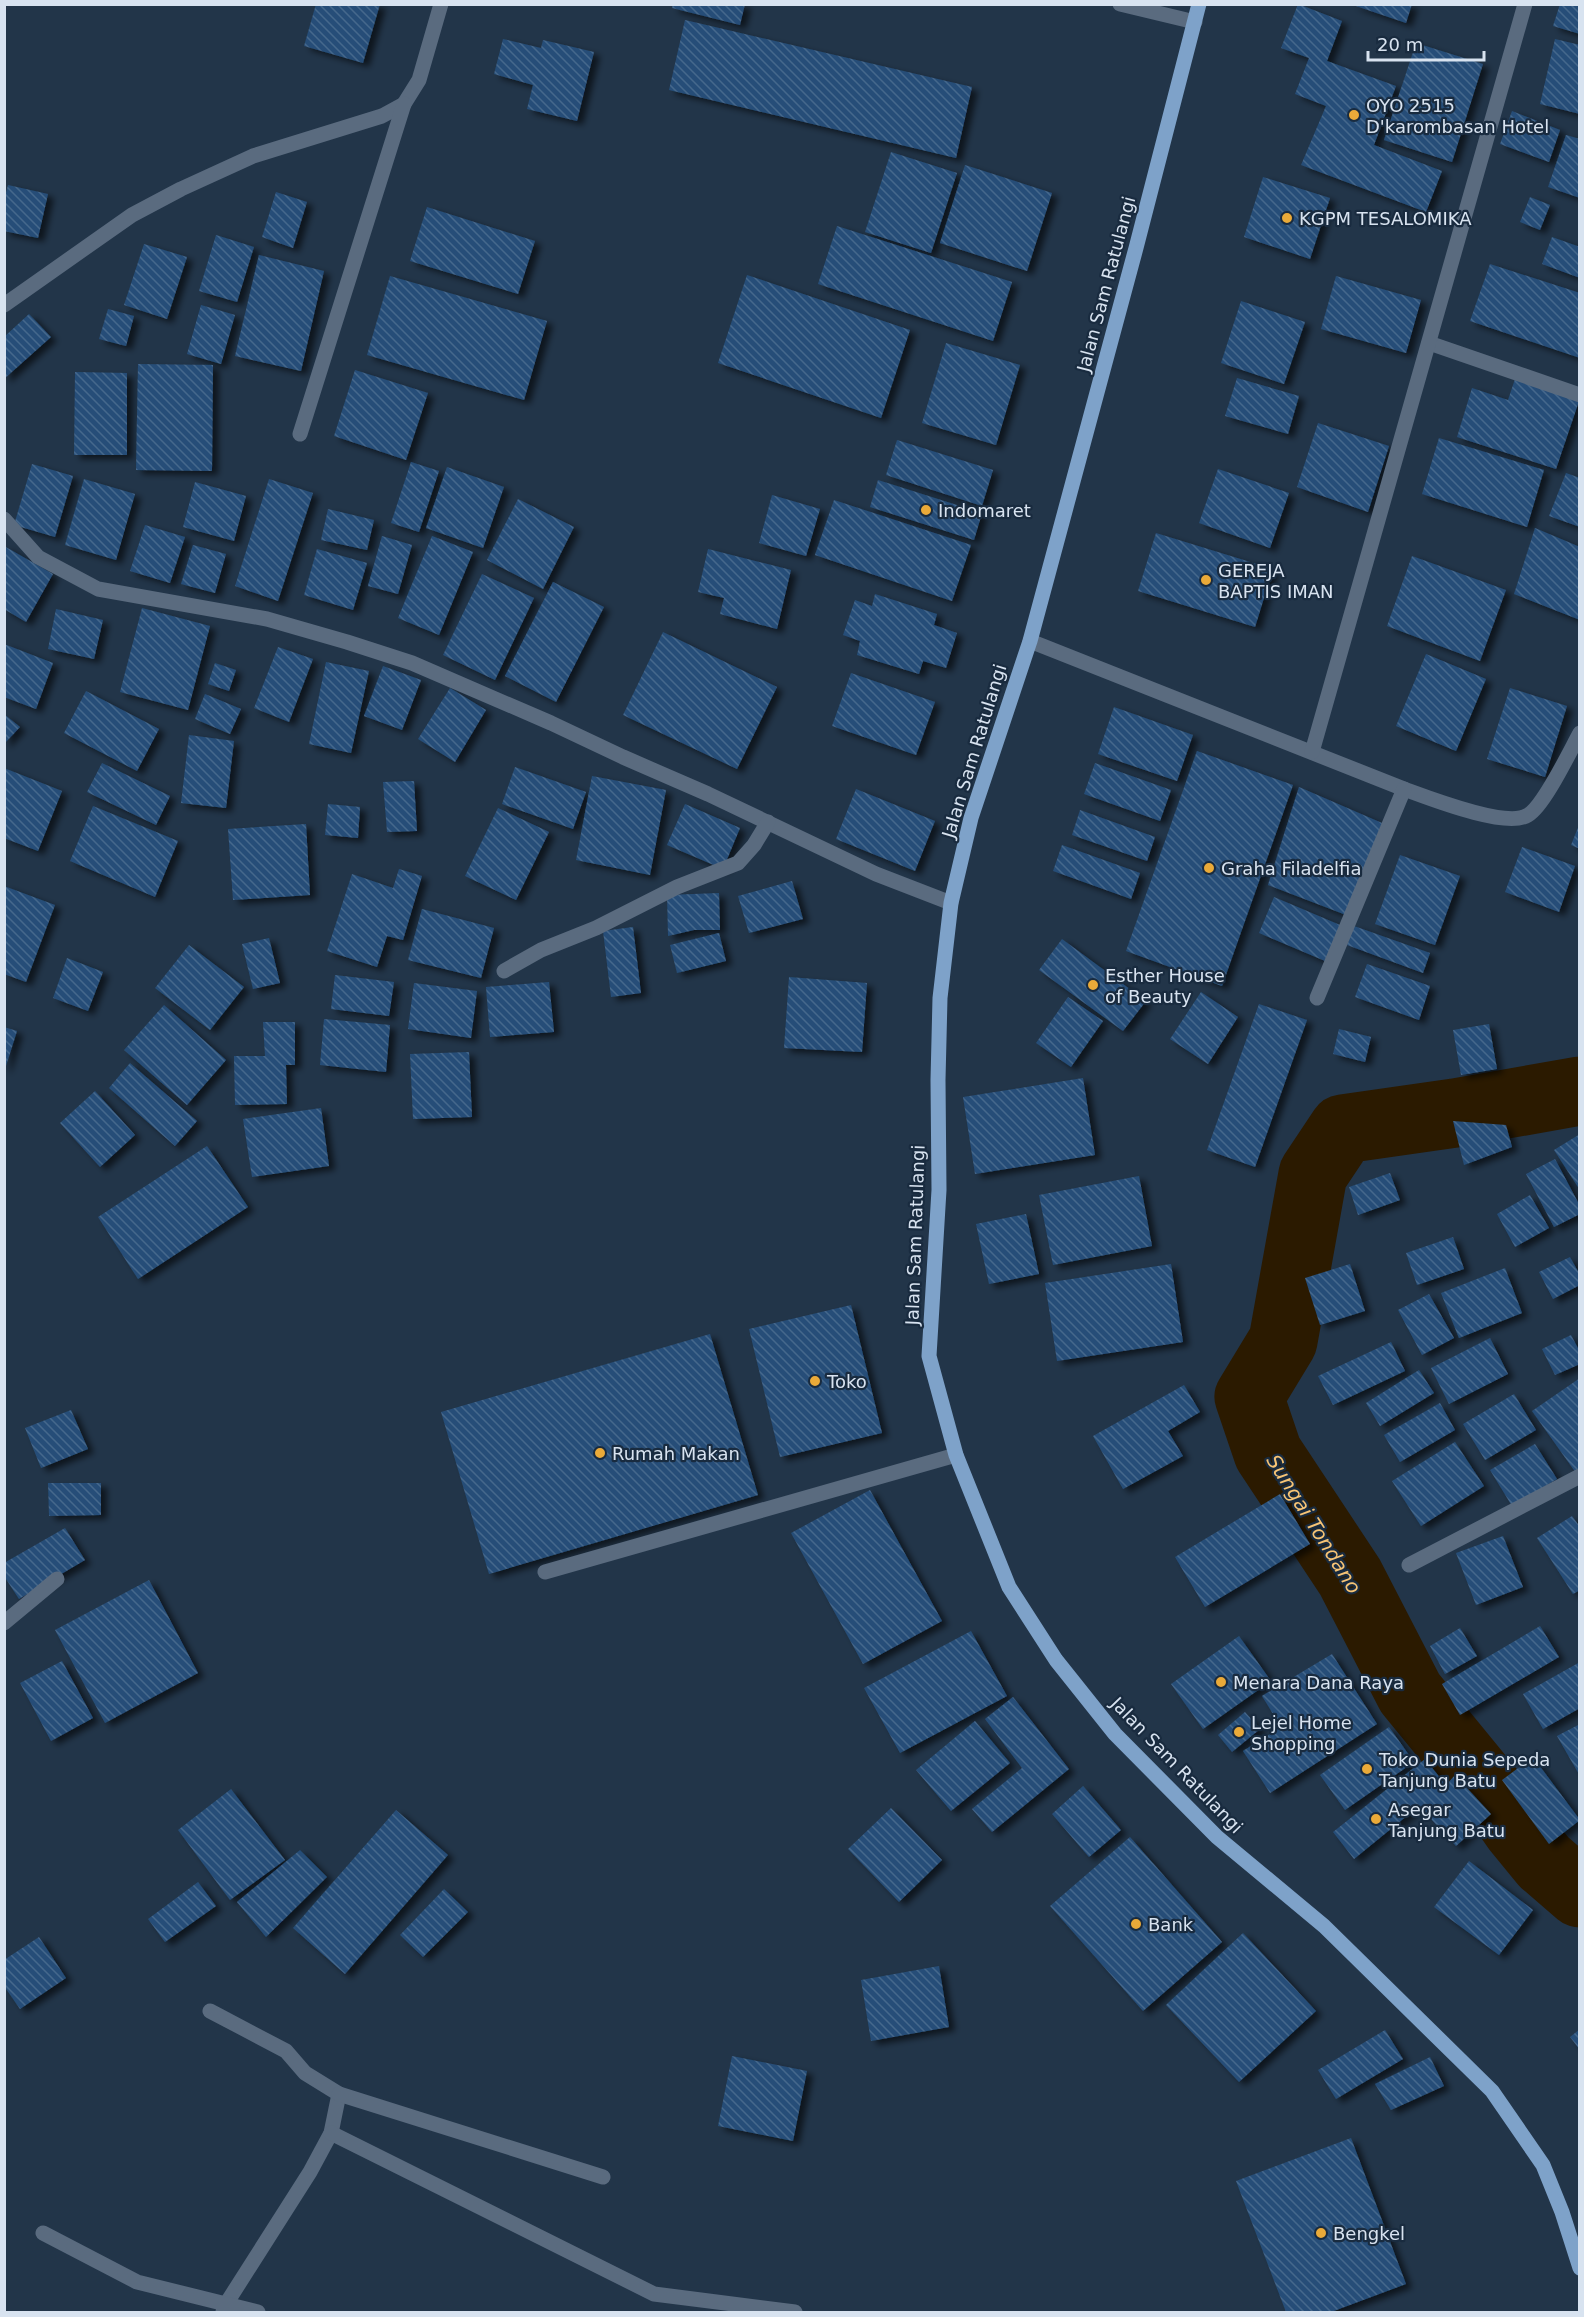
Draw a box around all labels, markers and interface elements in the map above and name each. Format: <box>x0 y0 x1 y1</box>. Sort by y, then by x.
scale bar <box>1368 24 1484 62</box>
text: 20 m <box>1377 34 1423 55</box>
place label: OYO 2515 D'karombasan Hotel <box>1366 95 1549 137</box>
marker: OYO 2515 D'karombasan Hotel <box>1347 108 1361 122</box>
street label: Jalan Sam Ratulangi <box>1072 194 1140 375</box>
place label: KGPM TESALOMIKA <box>1299 208 1472 229</box>
marker: KGPM TESALOMIKA <box>1280 211 1294 225</box>
place label: Indomaret <box>938 500 1031 521</box>
marker: Indomaret <box>919 503 933 517</box>
place label: GEREJA BAPTIS IMAN <box>1218 560 1334 602</box>
marker: GEREJA BAPTIS IMAN <box>1199 573 1213 587</box>
street label: Jalan Sam Ratulangi <box>937 662 1010 841</box>
place label: Graha Filadelfia <box>1221 858 1361 879</box>
marker: Graha Filadelfia <box>1202 861 1216 875</box>
place label: Esther House of Beauty <box>1105 965 1225 1007</box>
marker: Esther House of Beauty <box>1086 978 1100 992</box>
street label: Jalan Sam Ratulangi <box>901 1144 929 1327</box>
place label: Toko <box>826 1371 867 1392</box>
marker: Toko <box>808 1374 822 1388</box>
place label: Rumah Makan <box>612 1443 740 1464</box>
marker: Rumah Makan <box>593 1446 607 1460</box>
water label: Sungai Tondano <box>1262 1450 1366 1598</box>
place label: Menara Dana Raya <box>1233 1672 1404 1693</box>
marker: Menara Dana Raya <box>1214 1675 1228 1689</box>
street label: Jalan Sam Ratulangi <box>1106 1692 1247 1837</box>
place label: Lejel Home Shopping <box>1251 1712 1352 1754</box>
marker: Lejel Home Shopping <box>1232 1725 1246 1739</box>
place label: Toko Dunia Sepeda Tanjung Batu <box>1378 1749 1550 1791</box>
marker: Toko Dunia Sepeda Tanjung Batu <box>1360 1762 1374 1776</box>
place label: Asegar Tanjung Batu <box>1387 1799 1505 1841</box>
marker: Asegar Tanjung Batu <box>1369 1812 1383 1826</box>
place label: Bank <box>1148 1914 1194 1935</box>
marker: Bank <box>1129 1917 1143 1931</box>
place label: Bengkel <box>1333 2223 1405 2244</box>
marker: Bengkel <box>1314 2226 1328 2240</box>

